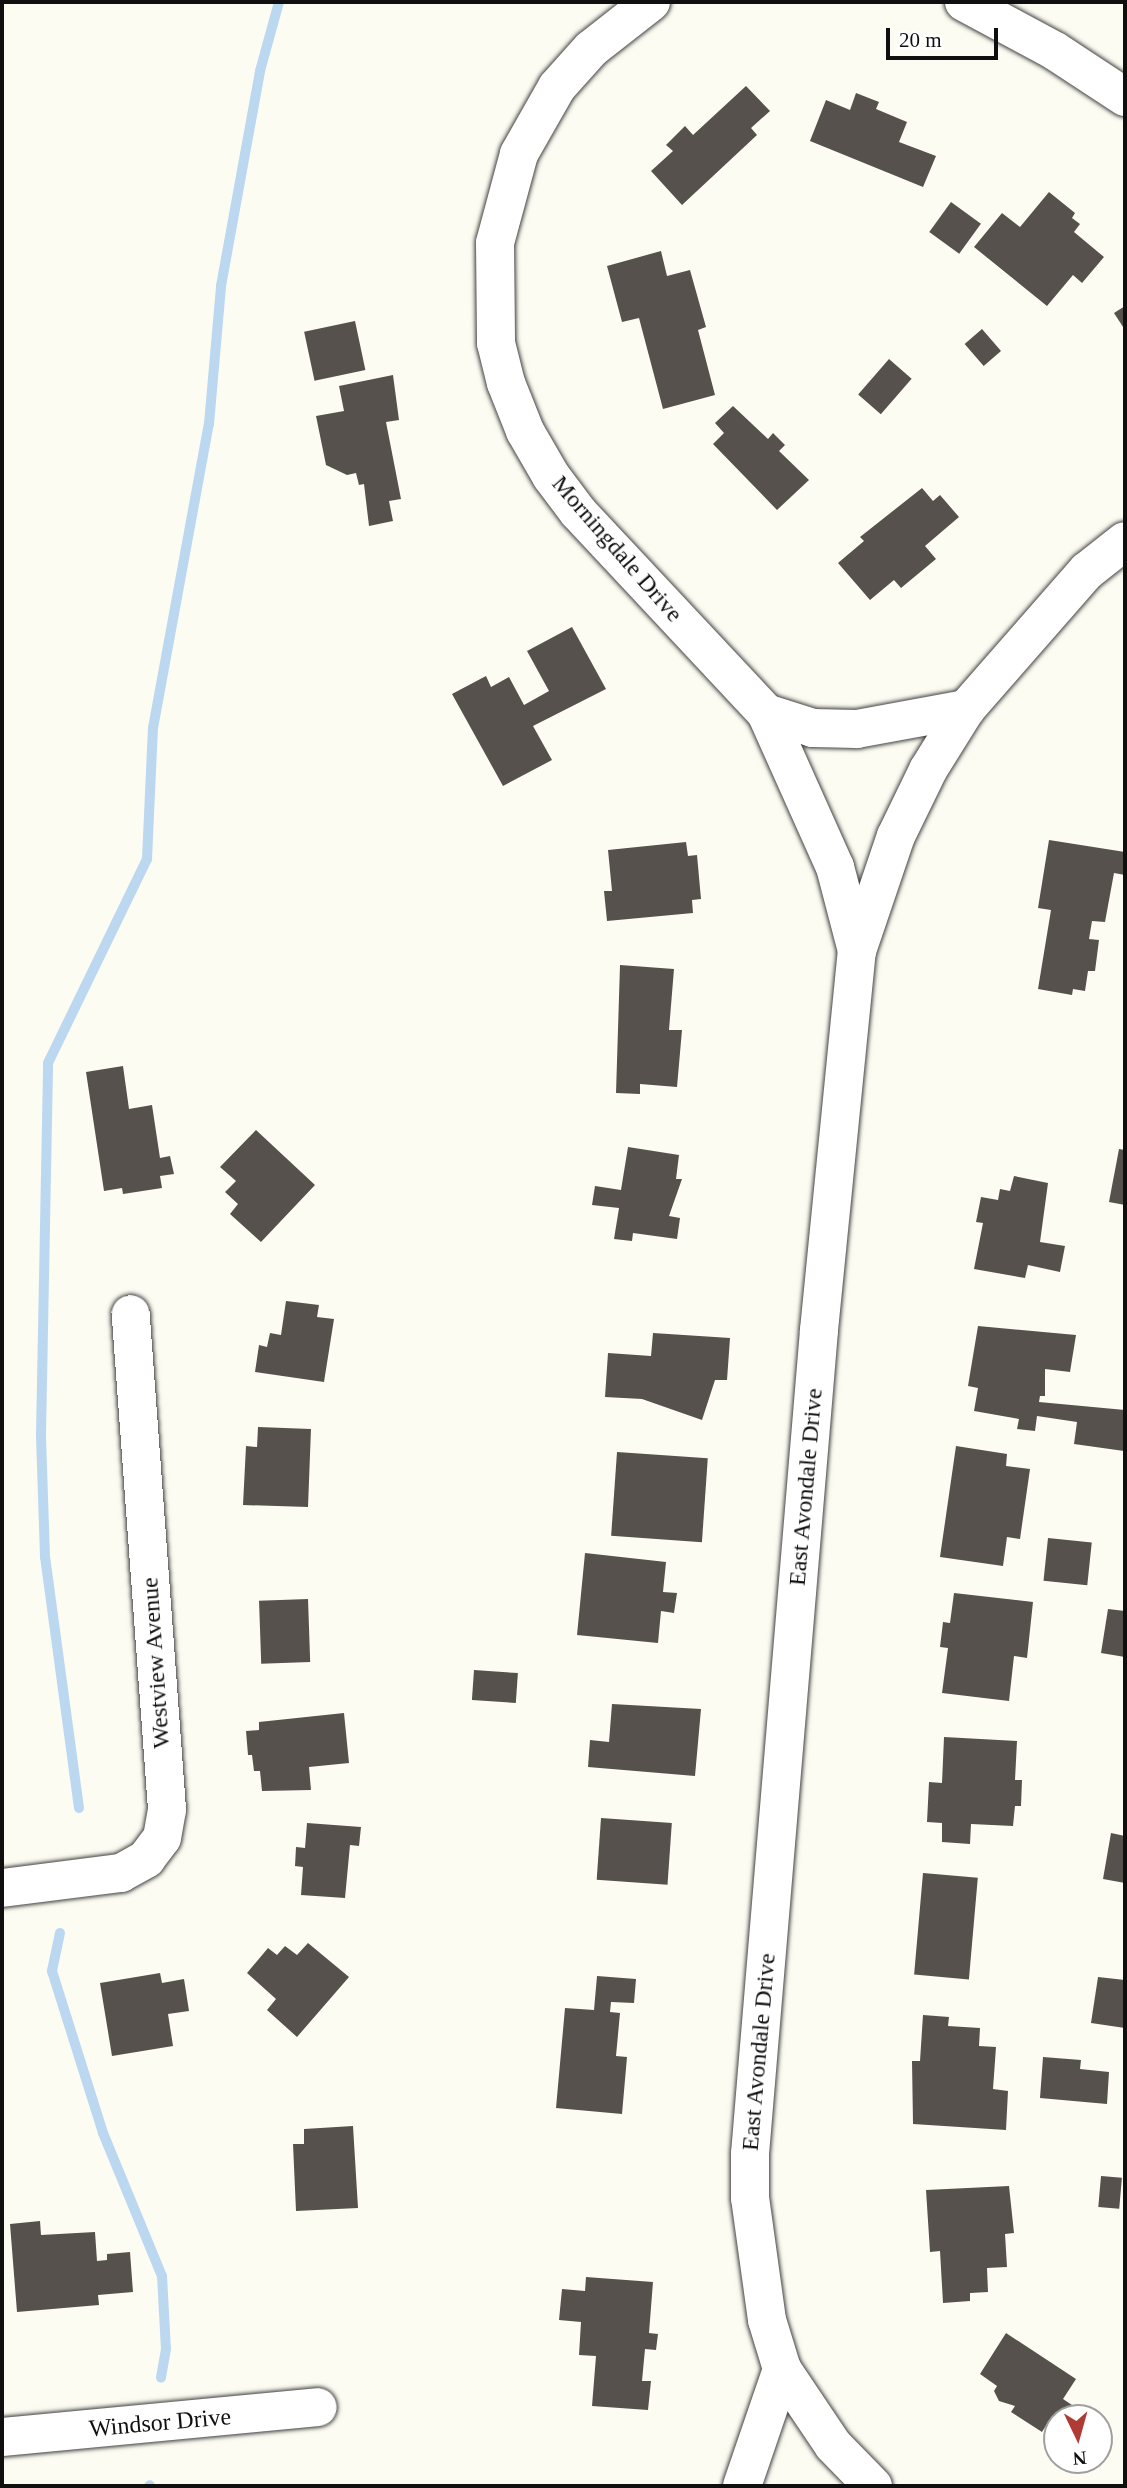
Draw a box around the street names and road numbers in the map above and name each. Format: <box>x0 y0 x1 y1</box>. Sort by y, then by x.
street label: Morningdale Drive <box>546 470 688 628</box>
street label: East Avondale Drive <box>783 1386 829 1588</box>
street label: Westview Avenue <box>136 1576 176 1750</box>
street label: East Avondale Drive <box>736 1951 782 2153</box>
street label: Windsor Drive <box>88 2402 232 2444</box>

